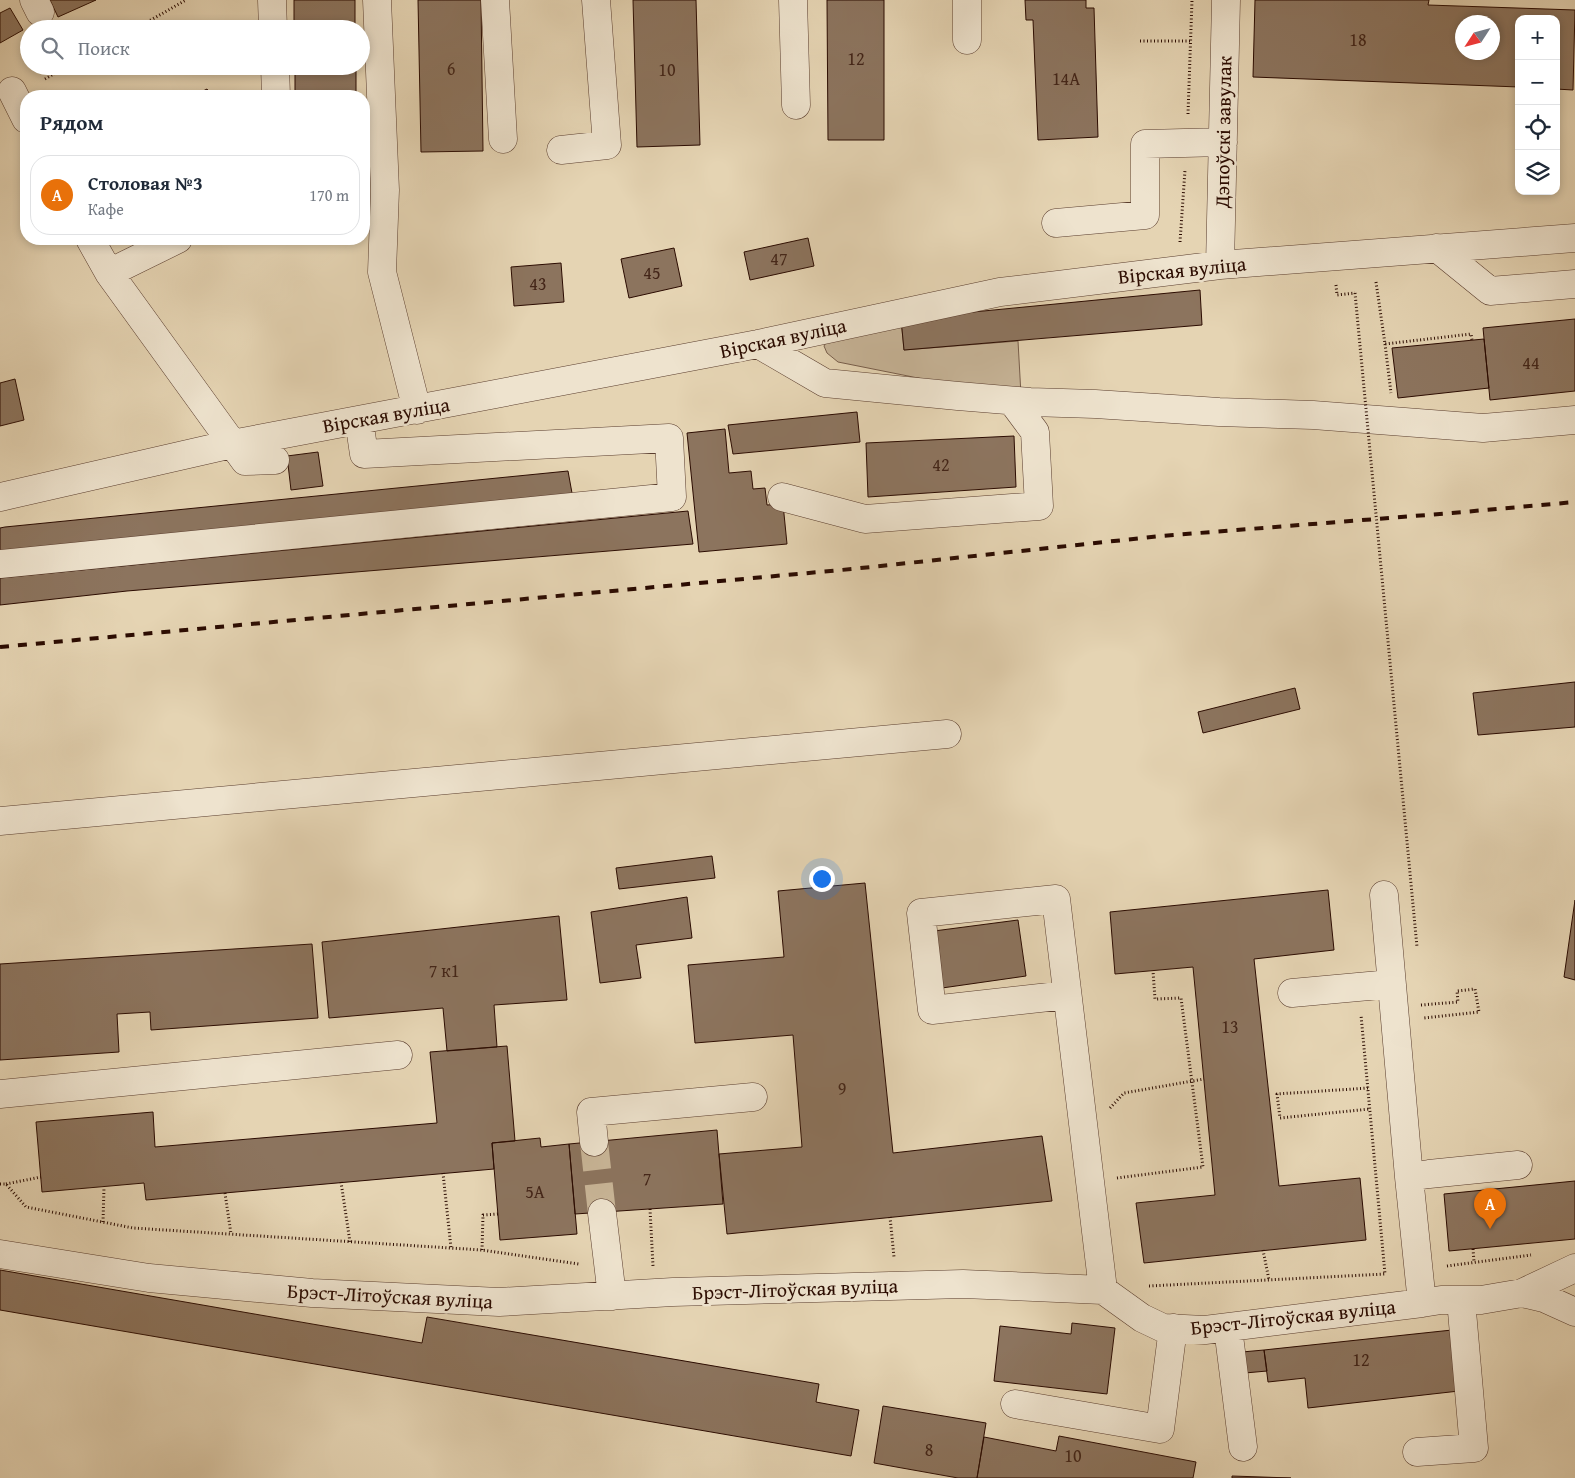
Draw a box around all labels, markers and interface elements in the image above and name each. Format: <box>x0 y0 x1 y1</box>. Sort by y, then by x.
north arrow <box>1455 15 1500 60</box>
map controls <box>1515 15 1560 195</box>
button: + <box>1515 15 1560 60</box>
search box <box>20 20 370 75</box>
house number: 18 <box>1349 26 1367 53</box>
icon: search <box>38 34 66 62</box>
text: Поиск <box>78 34 130 62</box>
house number: 12 <box>847 45 865 72</box>
house number: 6 <box>447 55 455 82</box>
street label: Дэпоўскі завулак <box>1207 55 1238 209</box>
house number: 10 <box>658 56 676 83</box>
button: − <box>1515 60 1560 105</box>
house number: 14А <box>1052 65 1080 92</box>
button: locate <box>1515 105 1560 150</box>
text: Рядом <box>40 107 103 138</box>
button: layers <box>1515 150 1560 195</box>
text: Столовая №3 <box>88 169 203 197</box>
text: A <box>52 183 62 207</box>
text: 170 m <box>309 183 349 207</box>
text: Кафе <box>88 197 124 221</box>
house number: 47 <box>770 245 788 272</box>
street label: Вірская вуліца <box>1116 248 1248 291</box>
house number: 45 <box>643 259 661 286</box>
house number: 43 <box>529 270 547 297</box>
street label: Вірская вуліца <box>717 310 849 365</box>
house number: 44 <box>1522 349 1540 376</box>
street label: Вірская вуліца <box>320 389 452 440</box>
house number: 42 <box>932 451 950 478</box>
your location <box>809 866 835 892</box>
house number: 7 к1 <box>429 957 459 984</box>
house number: 13 <box>1221 1013 1239 1040</box>
house number: 9 <box>838 1075 846 1102</box>
house number: 7 <box>643 1165 651 1192</box>
house number: 5А <box>525 1178 545 1205</box>
pin: A <box>1474 1188 1506 1229</box>
street label: Брэст-Літоўская вуліца <box>691 1270 899 1307</box>
street label: Брэст-Літоўская вуліца <box>286 1276 494 1315</box>
street label: Брэст-Літоўская вуліца <box>1189 1291 1397 1342</box>
house number: 12 <box>1352 1346 1370 1373</box>
house number: 8 <box>925 1436 933 1463</box>
house number: 10 <box>1064 1442 1082 1469</box>

